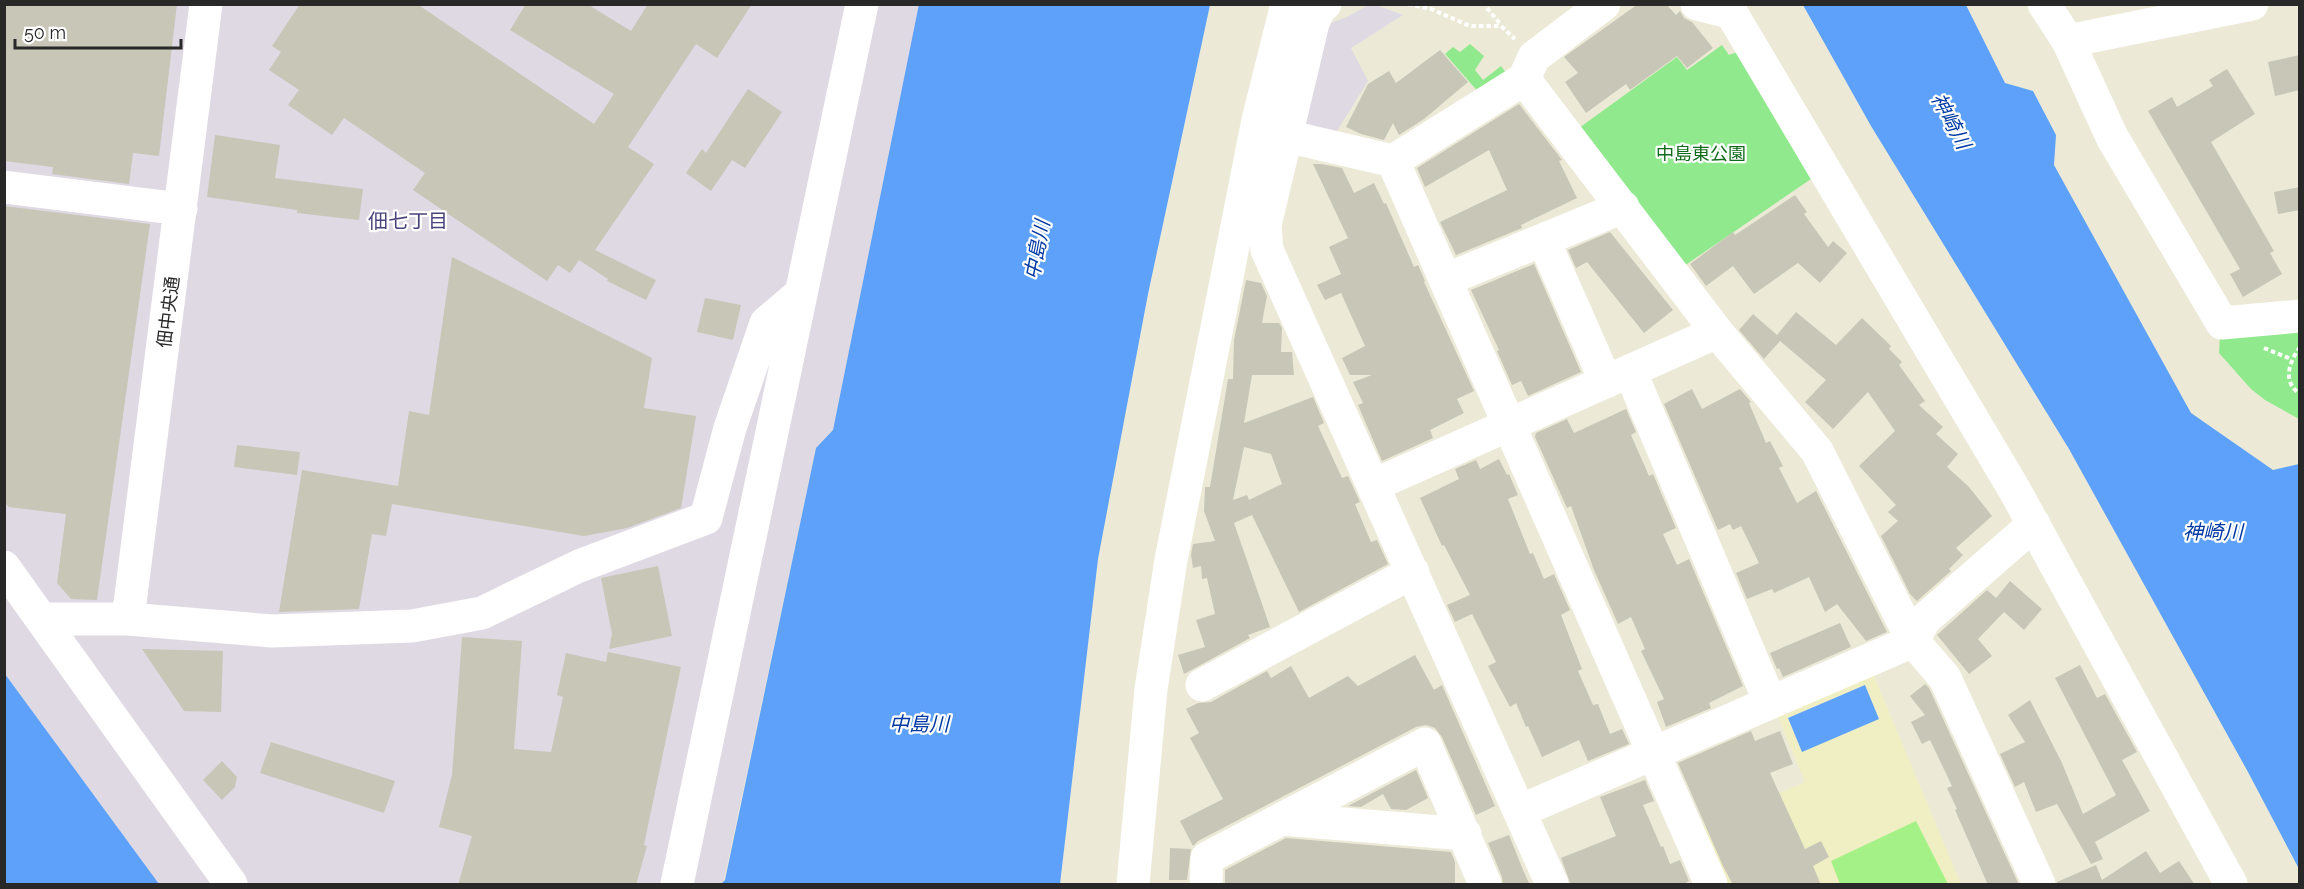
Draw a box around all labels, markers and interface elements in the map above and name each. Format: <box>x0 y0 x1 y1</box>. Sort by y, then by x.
scale bar <box>15 12 182 50</box>
text: 50 m <box>24 22 66 43</box>
water label: 神崎川 <box>1926 89 1977 155</box>
park label: 中島東公園 <box>1656 143 1746 164</box>
district label: 佃七丁目 <box>368 209 448 233</box>
water label: 中島川 <box>1019 216 1055 282</box>
street label: 佃中央通 <box>153 275 183 349</box>
water label: 神崎川 <box>2183 520 2245 544</box>
water label: 中島川 <box>889 712 951 736</box>

